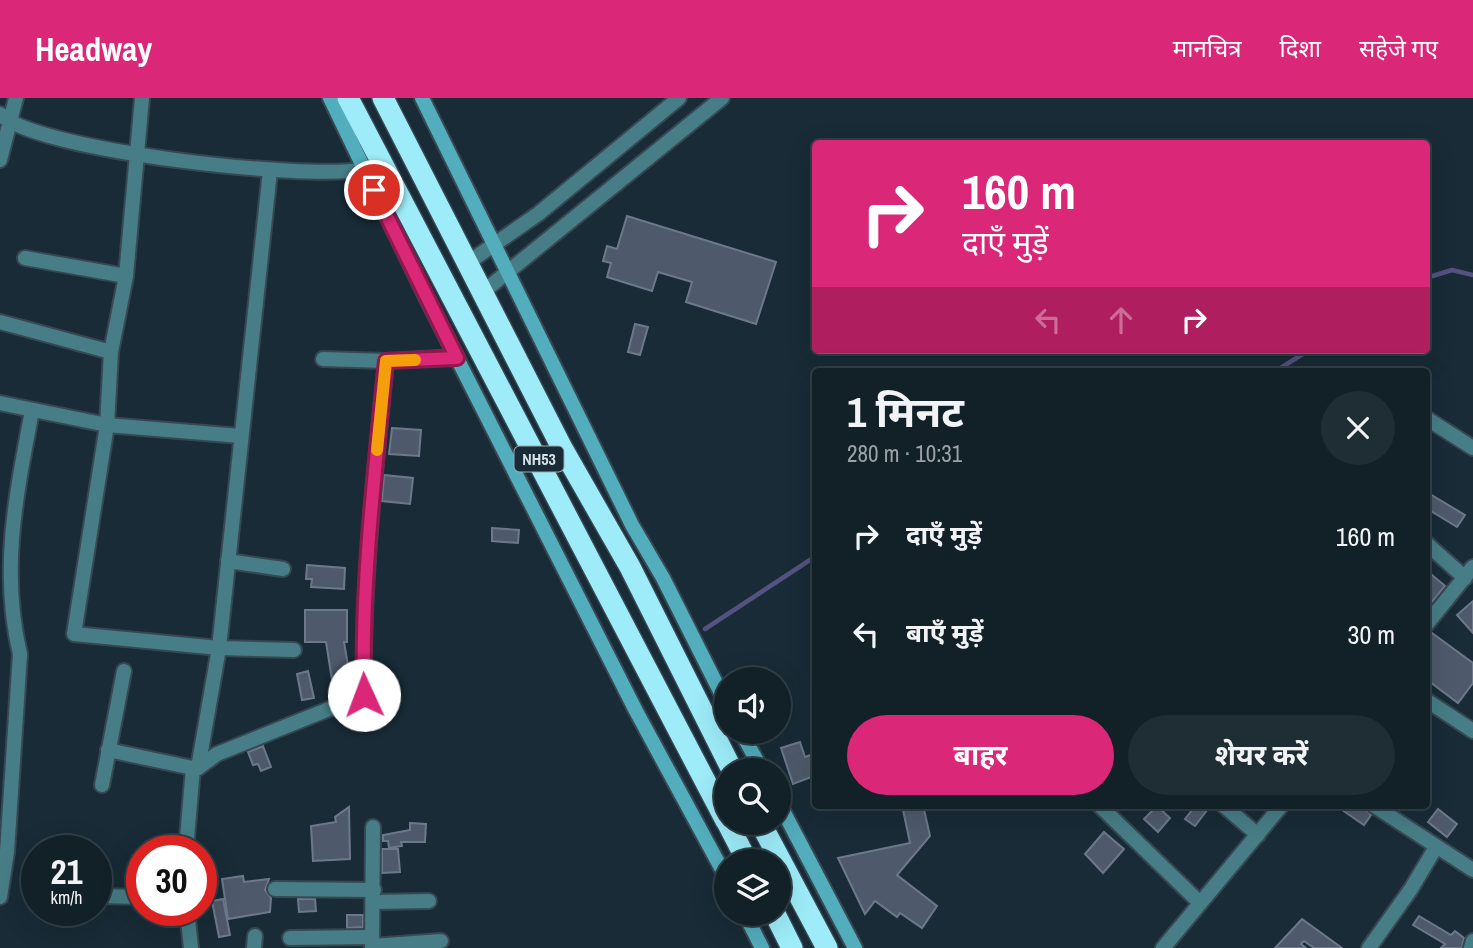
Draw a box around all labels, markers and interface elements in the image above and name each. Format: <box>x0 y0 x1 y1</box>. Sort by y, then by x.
text: Headway <box>35 27 152 71</box>
text: मानचित्र <box>1173 32 1241 64</box>
text: दिशा <box>1279 32 1321 64</box>
text: सहेजे गए <box>1359 32 1438 64</box>
text: 160 m <box>962 158 1076 224</box>
pin <box>344 160 404 220</box>
icon: right <box>847 168 938 259</box>
icon: arrive <box>355 171 393 209</box>
text: दाएँ मुड़ें <box>962 221 1049 264</box>
icon: left <box>1029 301 1067 339</box>
icon: ahead <box>1102 301 1140 339</box>
icon: right <box>1175 301 1213 339</box>
text: 1 मिनट <box>847 384 964 440</box>
button: close <box>1321 391 1395 465</box>
text: 280 m · 10:31 <box>847 438 962 469</box>
road number: NH53 <box>514 446 564 472</box>
icon: right <box>847 517 885 555</box>
text: दाएँ मुड़ें <box>906 517 982 552</box>
text: 160 m <box>1336 519 1395 554</box>
icon: left <box>847 615 885 653</box>
text: बाएँ मुड़ें <box>906 615 983 650</box>
text: 30 m <box>1348 617 1395 652</box>
position arrow <box>327 658 401 732</box>
map controls <box>714 667 791 926</box>
button: sound <box>714 667 791 744</box>
button: बाहर <box>847 715 1114 795</box>
button: शेयर करें <box>1128 715 1395 795</box>
button: search <box>714 758 791 835</box>
speed limit sign: 30 <box>126 835 217 926</box>
text: 21 <box>51 848 82 895</box>
button: layers <box>714 849 791 926</box>
text: km/h <box>51 885 83 910</box>

